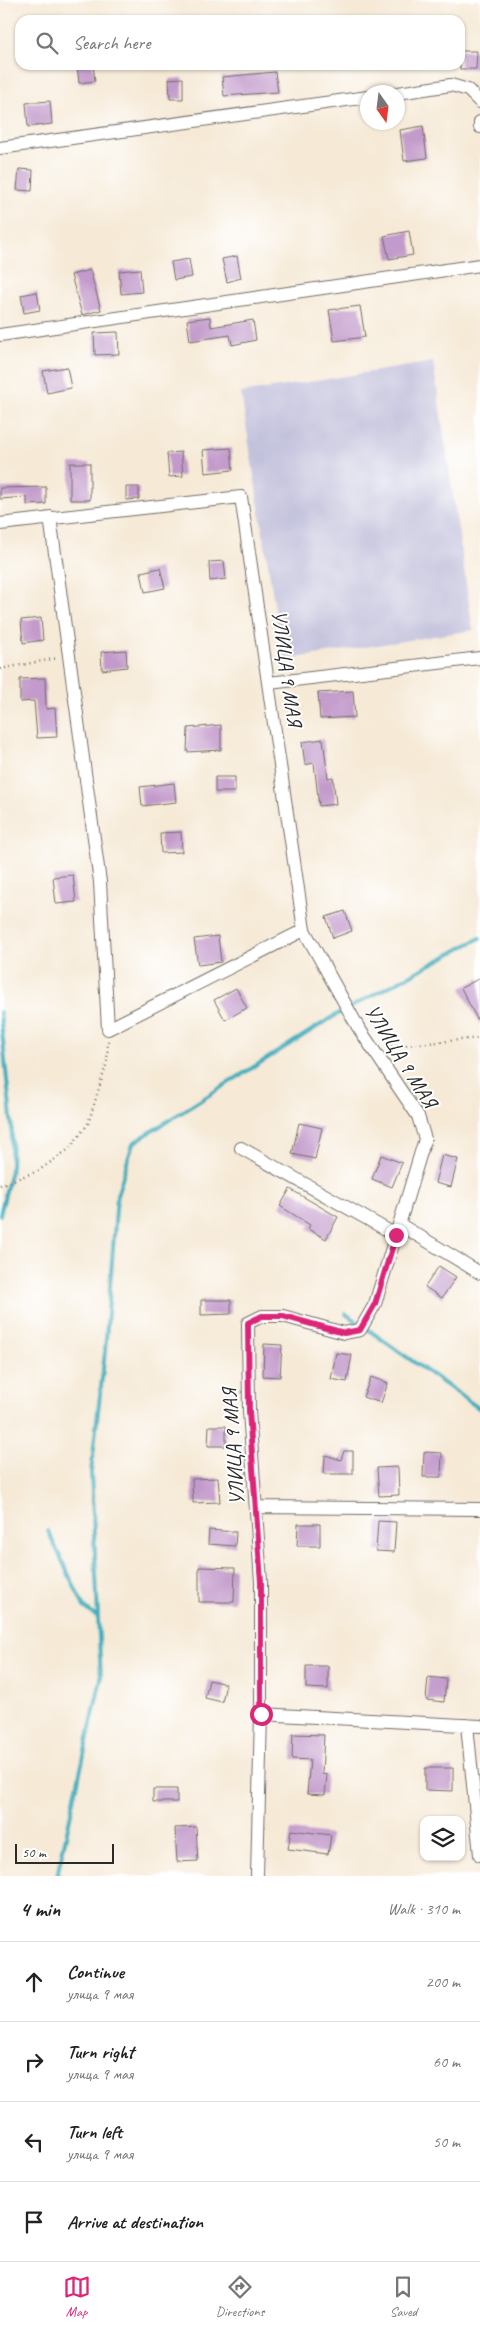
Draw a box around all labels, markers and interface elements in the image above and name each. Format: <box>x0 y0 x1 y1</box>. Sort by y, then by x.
search box <box>15 15 465 70</box>
icon: search <box>33 29 61 57</box>
text: Search here <box>73 31 150 55</box>
north arrow <box>360 85 405 130</box>
street label: УЛИЦА 9 МАЯ <box>266 608 308 731</box>
street label: УЛИЦА 9 МАЯ <box>359 1000 445 1115</box>
route end <box>385 1224 408 1247</box>
street label: УЛИЦА 9 МАЯ <box>216 1385 250 1506</box>
route start <box>250 1703 273 1726</box>
map controls <box>420 1816 465 1861</box>
button: layers <box>420 1816 465 1861</box>
scale bar <box>15 1841 114 1864</box>
text: 50 m <box>22 1844 46 1861</box>
text: 4 min <box>20 1896 60 1922</box>
text: Walk · 310 m <box>388 1899 460 1919</box>
text: Continue <box>67 1960 124 1984</box>
icon: ahead <box>20 1968 48 1996</box>
text: 200 m <box>426 1972 460 1992</box>
text: улица 9 мая <box>67 1984 133 2004</box>
text: Turn right <box>67 2040 134 2064</box>
icon: right <box>20 2048 48 2076</box>
text: 60 m <box>433 2052 460 2072</box>
text: улица 9 мая <box>67 2064 133 2084</box>
text: Turn left <box>67 2120 122 2144</box>
icon: left <box>20 2128 48 2156</box>
text: 50 m <box>433 2132 460 2152</box>
text: улица 9 мая <box>67 2144 133 2164</box>
icon: arrive <box>20 2208 48 2236</box>
text: Arrive at destination <box>67 2210 203 2234</box>
tab: Map <box>63 2273 91 2320</box>
tab: Directions <box>216 2273 264 2320</box>
tab: Saved <box>389 2273 417 2320</box>

